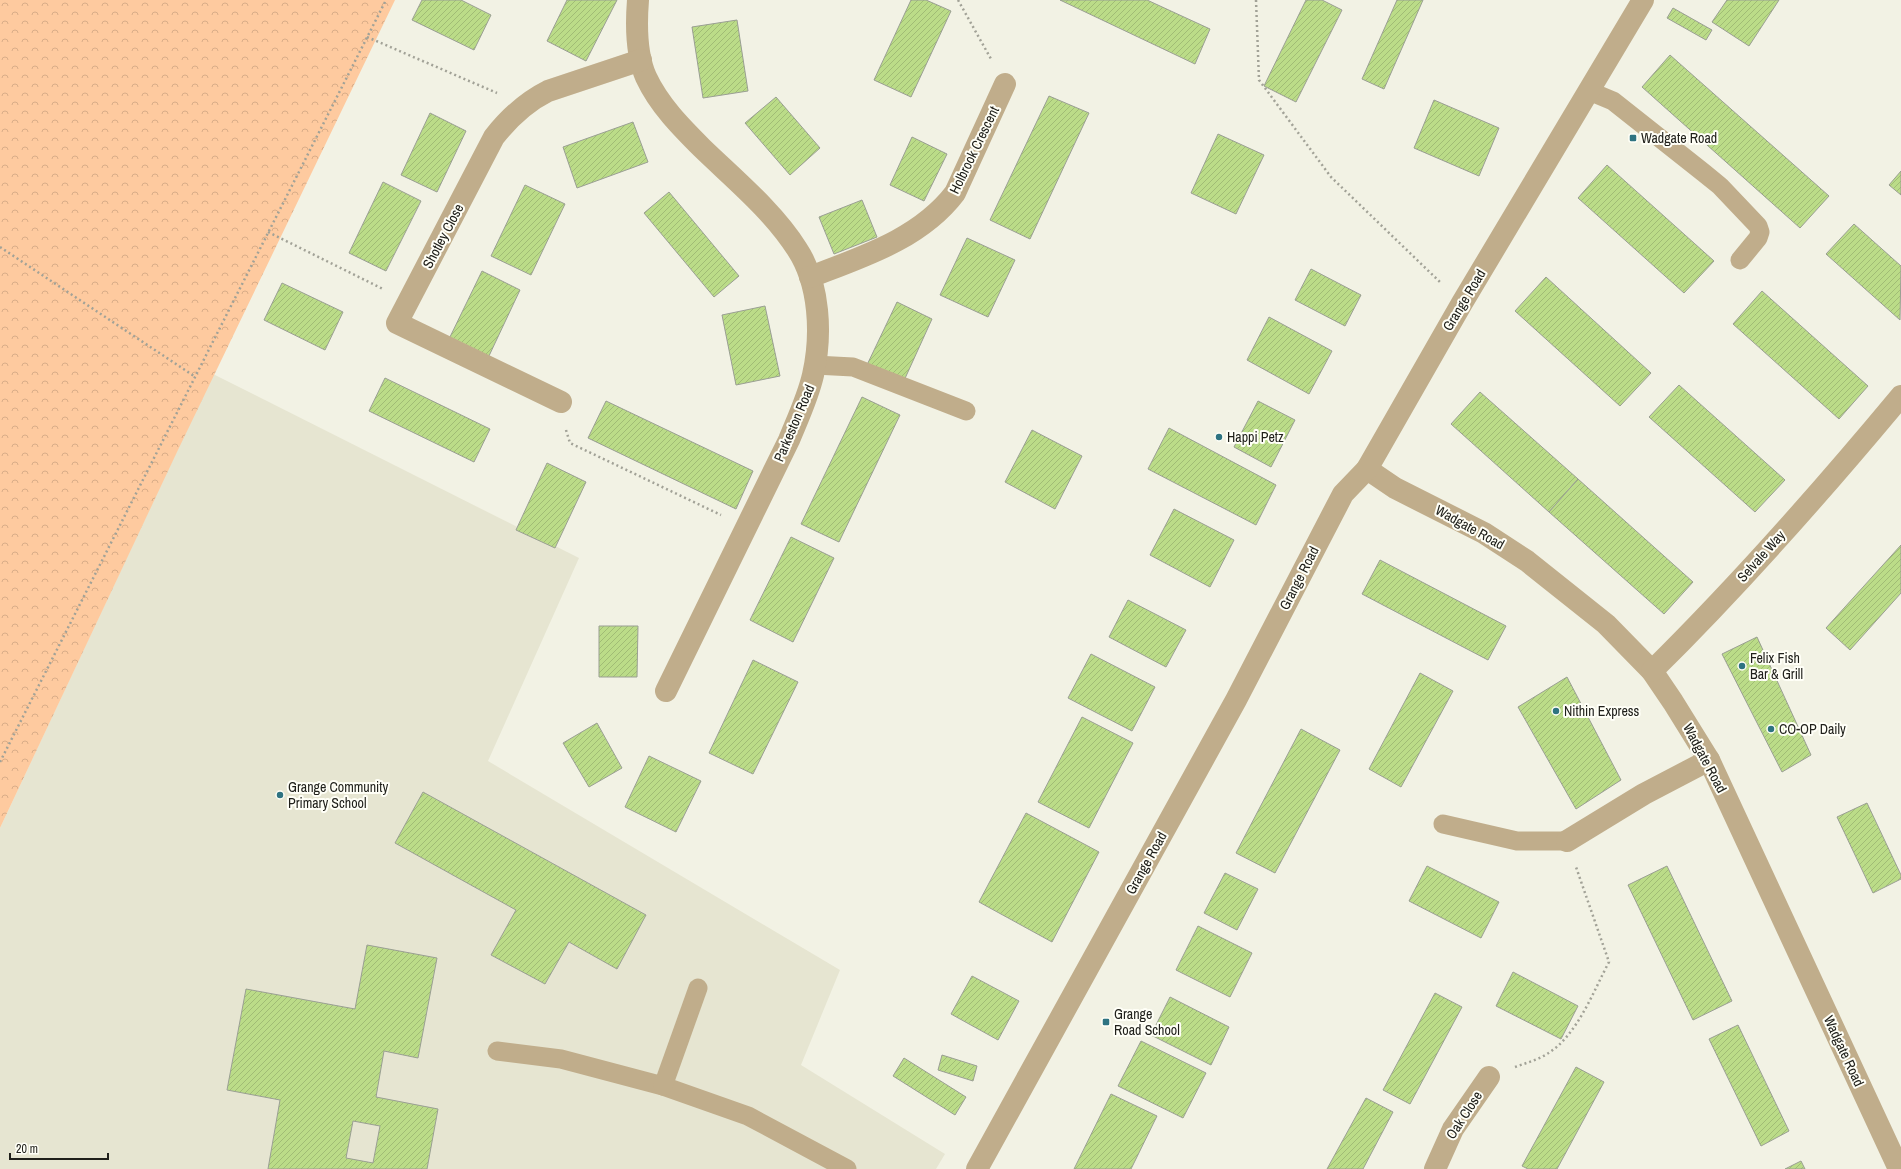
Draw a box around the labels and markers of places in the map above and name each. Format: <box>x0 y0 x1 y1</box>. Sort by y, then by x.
place label: Wadgate Road <box>1641 129 1717 147</box>
marker: Wadgate Road <box>1628 133 1638 143</box>
place label: Happi Petz <box>1227 428 1284 446</box>
marker: Happi Petz <box>1214 432 1224 442</box>
place label: Felix Fish Bar & Grill <box>1750 649 1803 683</box>
marker: Felix Fish Bar & Grill <box>1737 661 1747 671</box>
place label: Nithin Express <box>1564 702 1640 720</box>
marker: Nithin Express <box>1551 706 1561 716</box>
place label: CO-OP Daily <box>1779 720 1846 738</box>
marker: CO-OP Daily <box>1766 724 1776 734</box>
place label: Grange Community Primary School <box>288 778 388 812</box>
marker: Grange Community Primary School <box>275 790 285 800</box>
place label: Grange Road School <box>1114 1005 1180 1039</box>
marker: Grange Road School <box>1101 1017 1111 1027</box>

